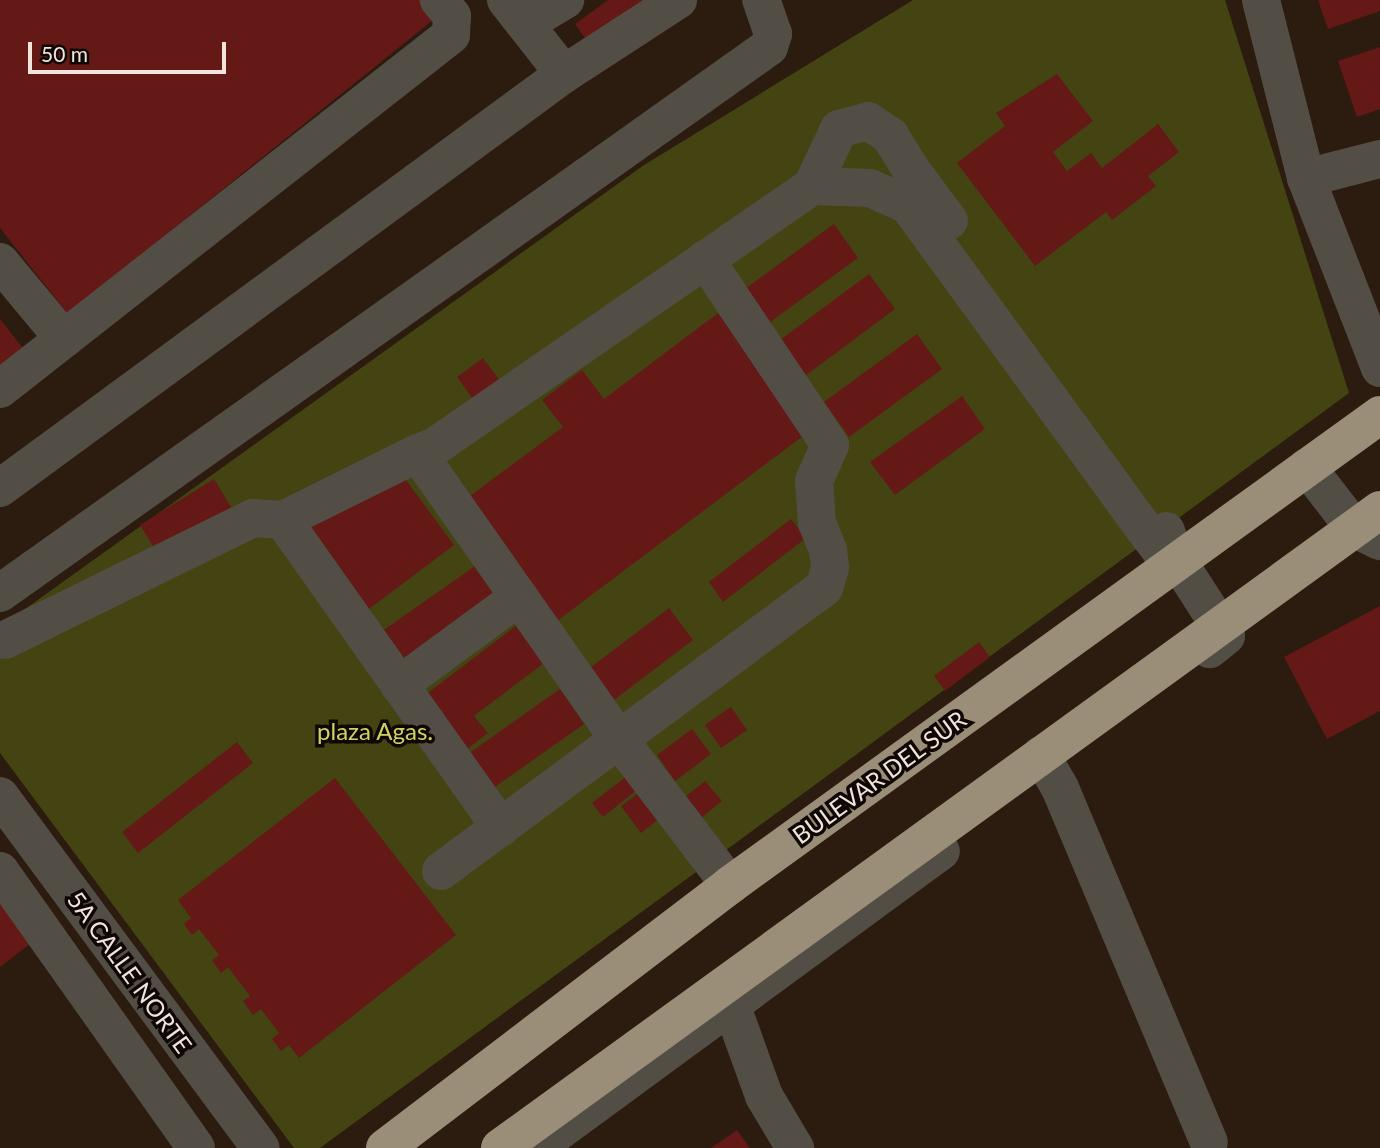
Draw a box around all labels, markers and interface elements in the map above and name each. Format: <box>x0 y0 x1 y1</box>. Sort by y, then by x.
scale bar <box>32 28 229 72</box>
text: 50 m <box>41 41 88 66</box>
street label: BULEVAR DEL SUR <box>786 704 972 850</box>
park label: plaza Agas. <box>317 717 433 745</box>
street label: 5A CALLE NORTE <box>62 885 198 1059</box>

